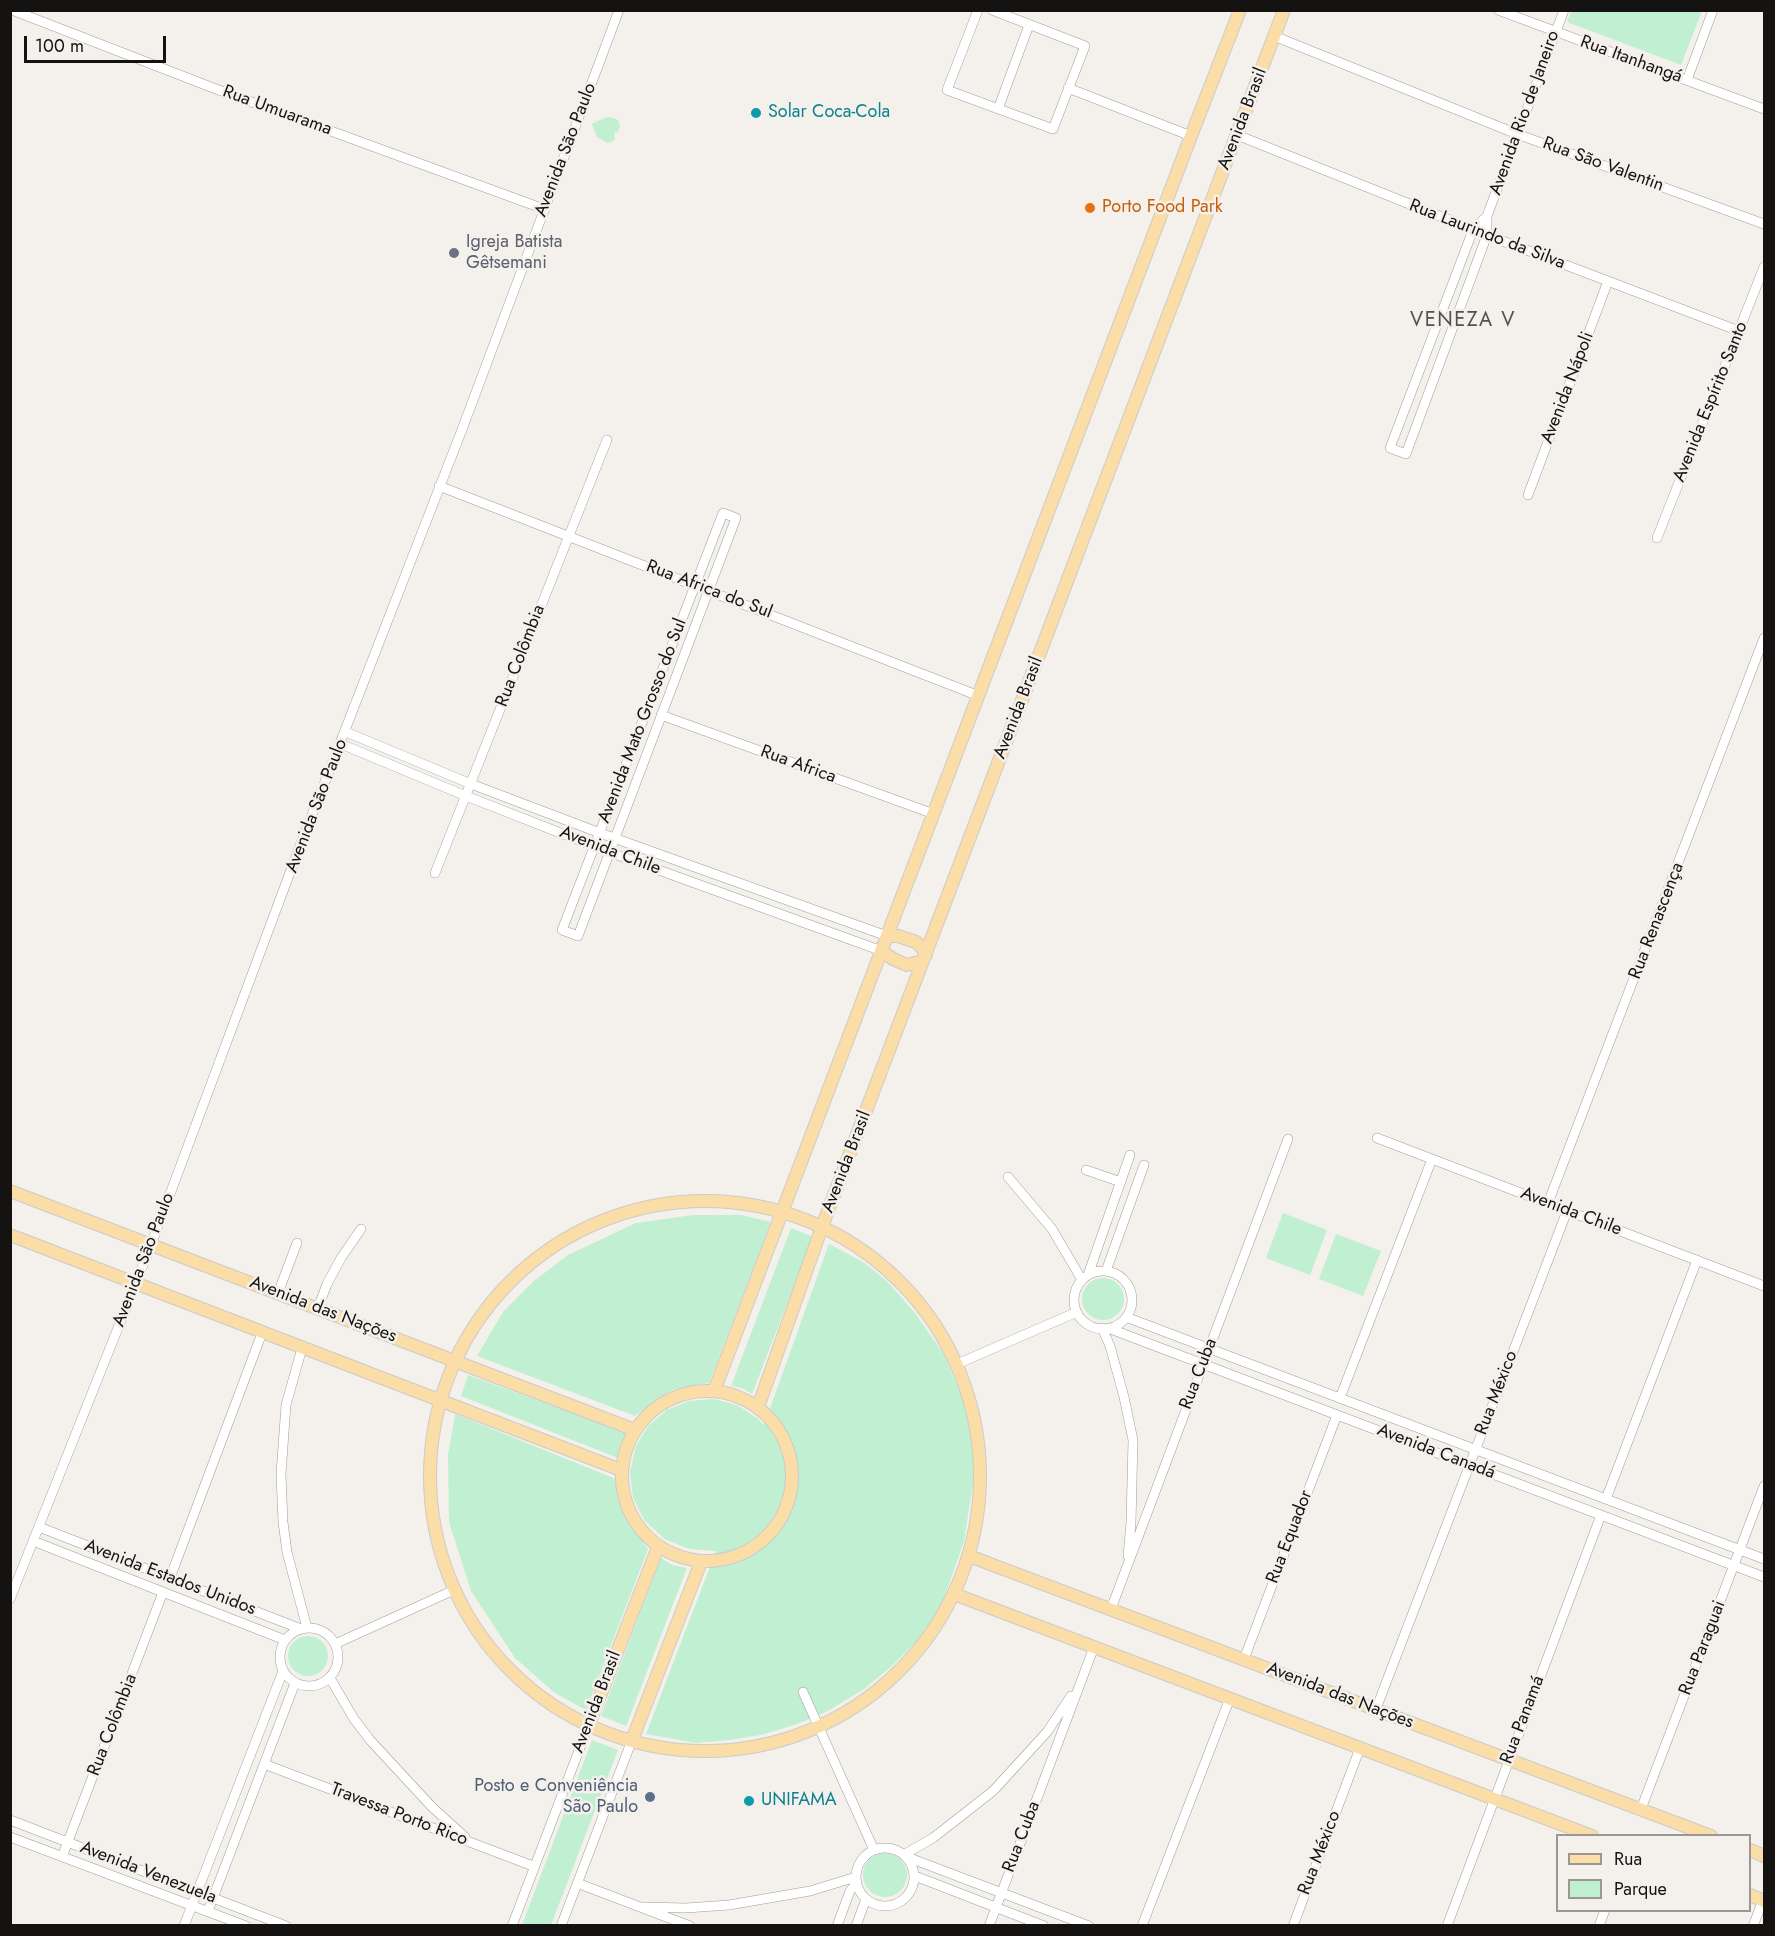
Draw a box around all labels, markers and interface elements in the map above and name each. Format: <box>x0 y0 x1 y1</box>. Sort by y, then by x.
scale bar <box>27 24 170 62</box>
street label: Avenida Rio de Janeiro <box>1485 28 1565 198</box>
street label: Rua Itanhangá <box>1577 32 1685 88</box>
text: 100 m <box>35 33 84 59</box>
street label: Avenida Brasil <box>1214 65 1272 173</box>
street label: Avenida São Paulo <box>531 80 601 220</box>
street label: Rua Umuarama <box>219 81 335 141</box>
place label: Solar Coca-Cola <box>768 102 890 124</box>
marker: Solar Coca-Cola <box>749 106 763 120</box>
street label: Rua São Valentin <box>1539 133 1667 197</box>
street label: Rua Laurindo da Silva <box>1406 195 1568 275</box>
place label: Porto Food Park <box>1102 197 1223 219</box>
marker: Porto Food Park <box>1083 201 1097 215</box>
place label: Igreja Batista Gêtsemani <box>466 232 562 274</box>
marker: Igreja Batista Gêtsemani <box>447 246 461 260</box>
district label: VENEZA V <box>1410 309 1516 333</box>
street label: Avenida Espírito Santo <box>1669 319 1753 485</box>
street label: Avenida Nápoli <box>1537 329 1599 447</box>
street label: Rua Africa do Sul <box>643 556 775 624</box>
street label: Rua Colômbia <box>492 602 550 710</box>
street label: Avenida Mato Grosso do Sul <box>594 616 692 826</box>
street label: Avenida Brasil <box>990 654 1048 762</box>
street label: Avenida São Paulo <box>282 736 352 876</box>
street label: Rua Africa <box>757 741 839 789</box>
street label: Avenida Chile <box>557 822 663 880</box>
street label: Rua Renascença <box>1625 860 1689 982</box>
street label: Avenida Brasil <box>818 1108 876 1216</box>
street label: Avenida Chile <box>1518 1183 1624 1241</box>
street label: Avenida São Paulo <box>109 1190 179 1330</box>
street label: Avenida das Nações <box>247 1272 399 1348</box>
street label: Rua Cuba <box>1176 1335 1222 1413</box>
street label: Rua México <box>1471 1348 1523 1438</box>
street label: Avenida Canadá <box>1374 1420 1498 1484</box>
street label: Rua Equador <box>1262 1487 1318 1587</box>
street label: Avenida Estados Unidos <box>81 1535 259 1621</box>
street label: Rua Paraguai <box>1675 1598 1731 1698</box>
street label: Avenida Brasil <box>568 1648 626 1756</box>
street label: Avenida das Nações <box>1264 1658 1416 1734</box>
street label: Rua Colômbia <box>84 1671 142 1779</box>
street label: Rua Panamá <box>1496 1673 1550 1767</box>
place label: Posto e Conveniência São Paulo <box>474 1776 638 1818</box>
street label: Travessa Porto Rico <box>327 1779 471 1851</box>
marker: Posto e Conveniência São Paulo <box>643 1790 657 1804</box>
place label: UNIFAMA <box>761 1790 837 1812</box>
marker: UNIFAMA <box>742 1794 756 1808</box>
street label: Rua Cuba <box>999 1798 1045 1876</box>
street label: Rua México <box>1294 1808 1346 1898</box>
legend <box>1556 1834 1751 1912</box>
street label: Avenida Venezuela <box>77 1837 219 1909</box>
text: Rua <box>1614 1846 1642 1872</box>
text: Parque <box>1614 1876 1667 1902</box>

